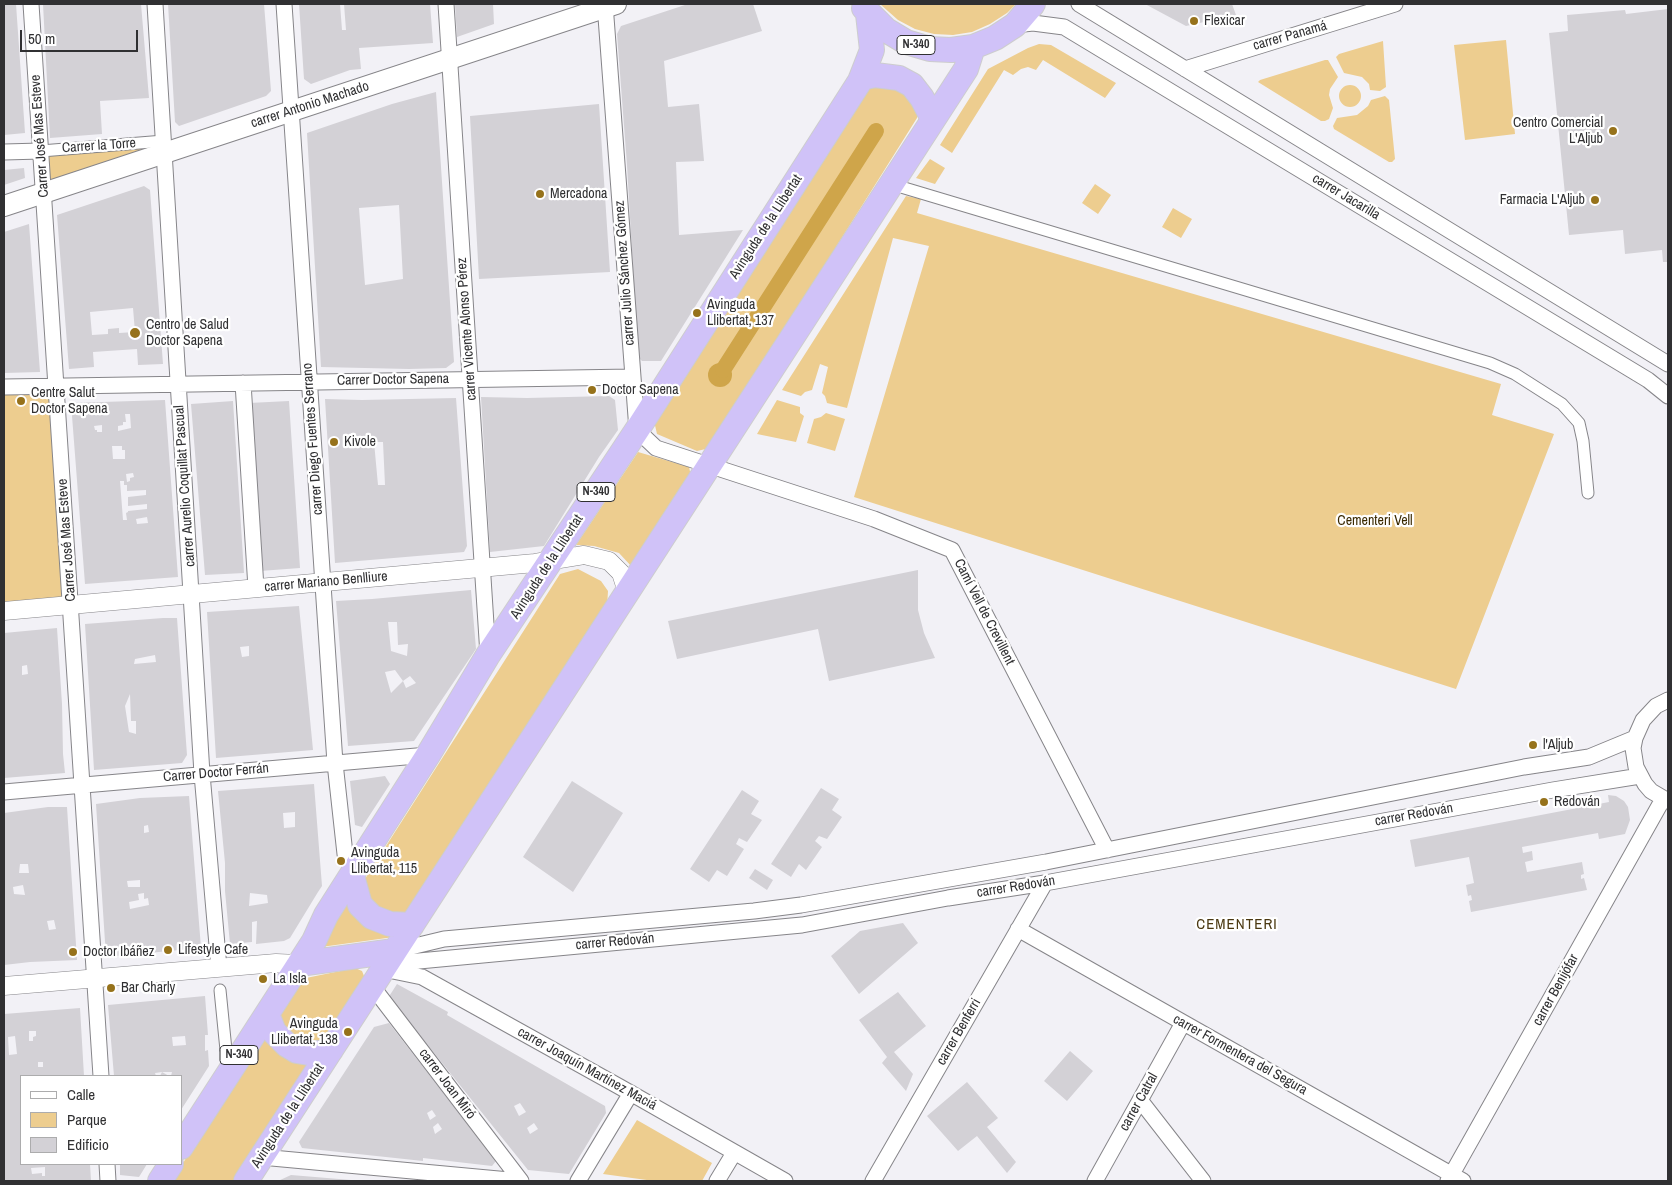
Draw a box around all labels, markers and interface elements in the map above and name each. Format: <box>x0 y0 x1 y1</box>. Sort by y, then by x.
place label: Flexicar <box>1204 13 1245 29</box>
marker: Flexicar <box>1188 15 1200 27</box>
street label: carrer Panamá <box>1251 17 1329 55</box>
scale bar <box>22 20 140 52</box>
text: 50 m <box>28 28 55 49</box>
road number: N-340 <box>897 36 935 54</box>
street label: Carrer José Mas Esteve <box>27 74 53 198</box>
street label: carrer Antonio Machado <box>249 78 371 132</box>
place label: Centro Comercial L'Aljub <box>1513 115 1603 148</box>
marker: Centro Comercial L'Aljub <box>1607 125 1619 137</box>
street label: Carrer la Torre <box>62 135 136 157</box>
street label: carrer Jacarilla <box>1309 170 1383 224</box>
street label: Avinguda de la Llibertat <box>726 172 806 282</box>
place label: Mercadona <box>550 186 607 202</box>
marker: Mercadona <box>534 188 546 200</box>
place label: Farmacia L'Aljub <box>1500 192 1585 208</box>
marker: Farmacia L'Aljub <box>1589 194 1601 206</box>
street label: carrer Julio Sánchez Gómez <box>612 200 638 346</box>
street label: carrer Vicente Alonso Pérez <box>454 257 480 401</box>
place label: Avinguda Llibertat, 137 <box>707 297 774 330</box>
marker: Avinguda Llibertat, 137 <box>691 307 703 319</box>
place label: Centro de Salud Doctor Sapena <box>146 317 229 350</box>
marker: Centro de Salud Doctor Sapena <box>128 326 142 340</box>
street label: carrer Diego Fuentes Serrano <box>299 362 327 516</box>
street label: Carrer Doctor Sapena <box>337 371 449 389</box>
place label: Doctor Sapena <box>602 382 679 398</box>
marker: Doctor Sapena <box>586 384 598 396</box>
place label: Centre Salut Doctor Sapena <box>31 385 108 418</box>
marker: Centre Salut Doctor Sapena <box>15 395 27 407</box>
street label: carrer Aurelio Coquillat Pascual <box>171 405 199 567</box>
place label: Kivole <box>344 434 376 450</box>
marker: Kivole <box>328 436 340 448</box>
street label: Carrer José Mas Esteve <box>54 478 80 602</box>
road number: N-340 <box>577 482 615 502</box>
street label: Avinguda de la Llibertat <box>507 512 587 622</box>
park label: Cementeri Vell <box>1337 513 1413 529</box>
street label: Camí Vell de Crevillent <box>950 556 1018 668</box>
street label: carrer Mariano Benlliure <box>264 568 388 596</box>
place label: l'Aljub <box>1543 737 1573 753</box>
marker: l'Aljub <box>1527 739 1539 751</box>
street label: Carrer Doctor Ferrán <box>162 760 270 786</box>
place label: Redován <box>1554 794 1600 810</box>
marker: Redován <box>1538 796 1550 808</box>
street label: carrer Redován <box>1374 800 1454 830</box>
place label: Avinguda Llibertat, 115 <box>351 845 417 878</box>
marker: Avinguda Llibertat, 115 <box>335 855 347 867</box>
street label: carrer Redován <box>976 873 1056 901</box>
district label: CEMENTERI <box>1195 916 1279 934</box>
street label: carrer Redován <box>575 930 655 954</box>
place label: Lifestyle Cafe <box>178 942 248 958</box>
place label: Doctor Ibáñez <box>83 944 154 960</box>
marker: Lifestyle Cafe <box>162 944 174 956</box>
marker: Doctor Ibáñez <box>67 946 79 958</box>
street label: carrer Benijófar <box>1529 951 1583 1029</box>
place label: La Isla <box>273 971 307 987</box>
marker: La Isla <box>257 973 269 985</box>
place label: Bar Charly <box>121 980 175 996</box>
marker: Bar Charly <box>105 982 117 994</box>
street label: carrer Benferri <box>933 996 985 1068</box>
street label: carrer Formentera del Segura <box>1170 1011 1310 1099</box>
place label: Avinguda Llibertat, 138 <box>271 1016 338 1048</box>
street label: carrer Joaquín Martínez Maciá <box>515 1024 659 1114</box>
marker: Avinguda Llibertat, 138 <box>342 1026 354 1038</box>
street label: carrer Joan Miró <box>415 1045 479 1123</box>
road number: N-340 <box>220 1046 258 1064</box>
street label: Avinguda de la Llibertat <box>248 1061 328 1171</box>
street label: carrer Catral <box>1116 1070 1162 1134</box>
legend <box>20 1075 182 1165</box>
text: Calle <box>67 1084 95 1105</box>
text: Parque <box>67 1109 107 1130</box>
text: Edificio <box>67 1134 109 1155</box>

